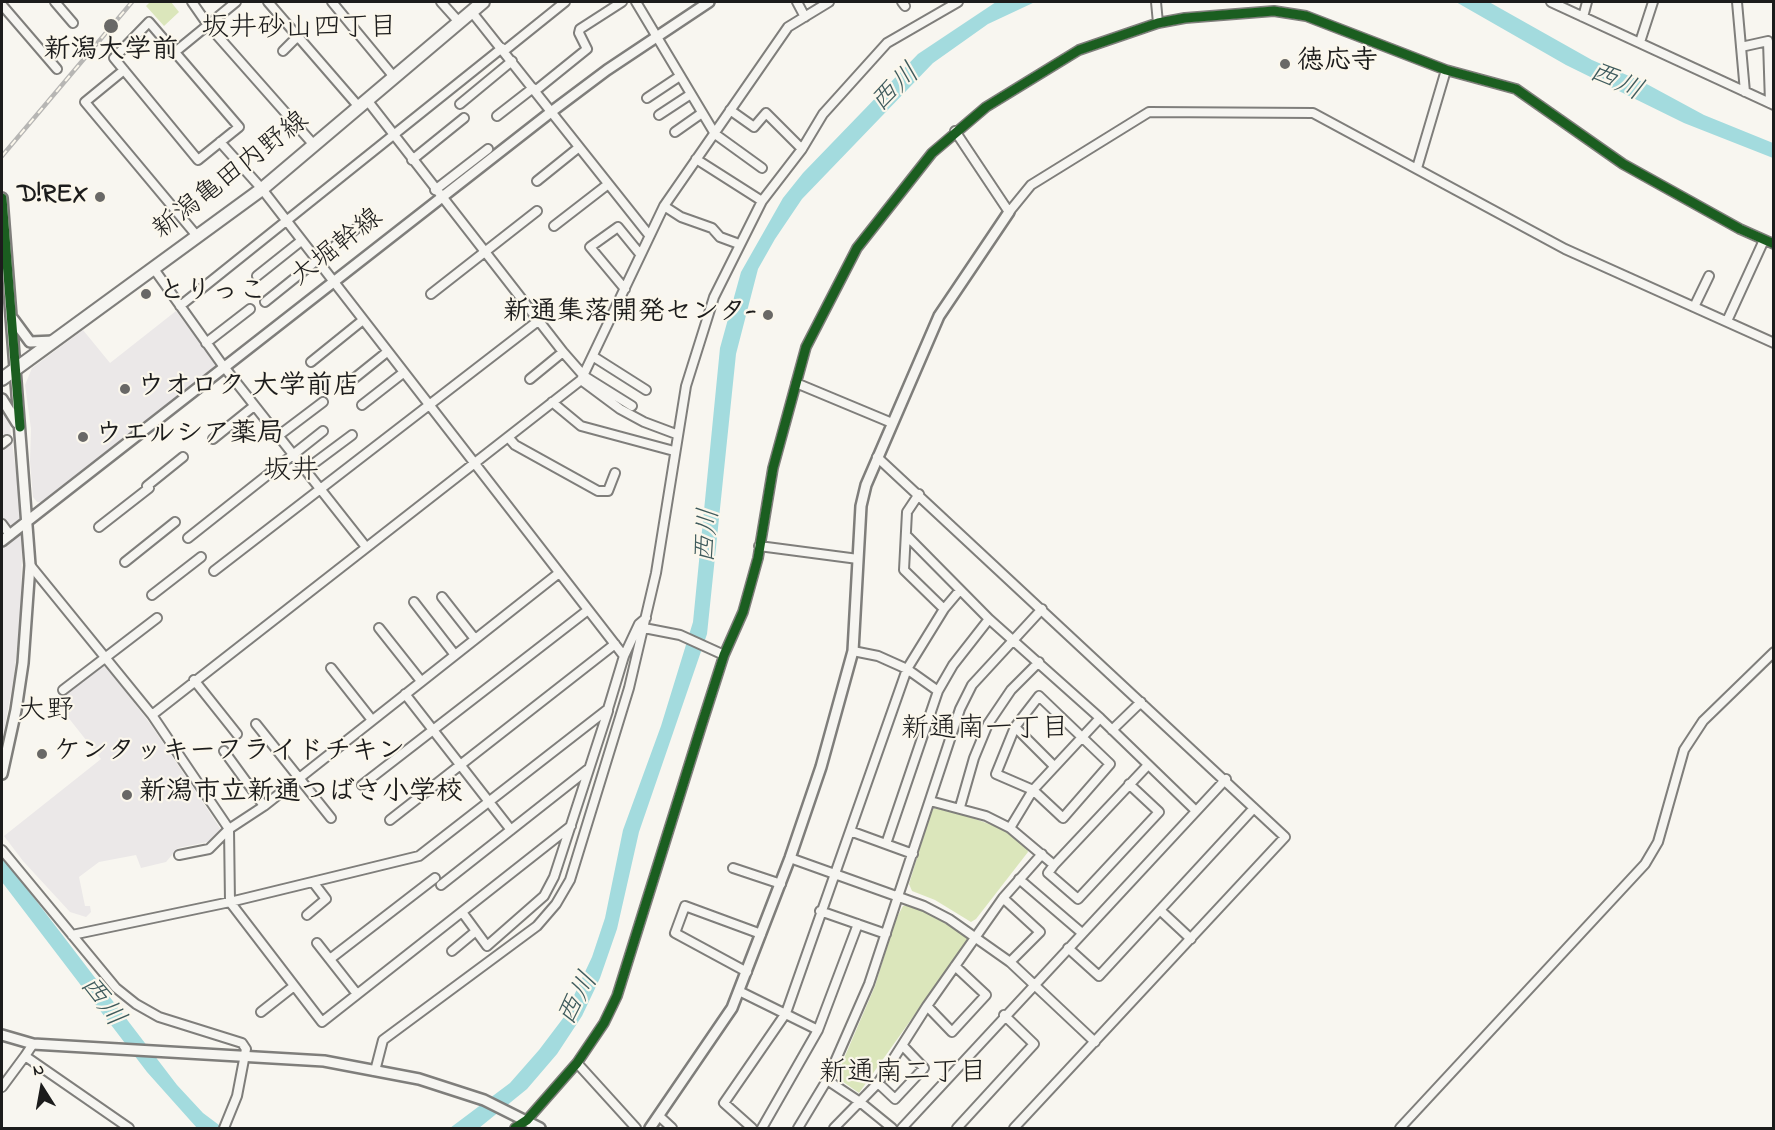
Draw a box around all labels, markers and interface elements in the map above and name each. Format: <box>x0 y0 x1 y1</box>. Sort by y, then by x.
district label: 坂井砂山四丁目 <box>201 13 397 47</box>
marker: 新潟大学前 <box>102 17 120 35</box>
place label: 新潟大学前 <box>44 37 178 69</box>
place label: 徳応寺 <box>1297 48 1378 80</box>
marker: 徳応寺 <box>1278 57 1292 71</box>
water label: 西川 <box>1583 57 1647 111</box>
water label: 西川 <box>865 58 929 122</box>
street label: 新潟亀田内野線 <box>148 106 316 248</box>
place label: D!REX <box>17 181 88 213</box>
marker: D!REX <box>93 190 107 204</box>
street label: 大堀幹線 <box>285 203 391 295</box>
place label: とりっこ <box>158 278 266 310</box>
marker: とりっこ <box>139 287 153 301</box>
place label: 新通集落開発センタ- <box>503 299 756 331</box>
marker: 新通集落開発センタ- <box>761 308 775 322</box>
place label: ウオロク 大学前店 <box>137 373 360 405</box>
marker: ウオロク 大学前店 <box>118 382 132 396</box>
place label: ウエルシア薬局 <box>95 421 284 453</box>
marker: ウエルシア薬局 <box>76 430 90 444</box>
district label: 坂井 <box>263 456 319 490</box>
water label: 西川 <box>691 507 729 565</box>
district label: 大野 <box>18 696 74 730</box>
district label: 新通南一丁目 <box>901 714 1069 748</box>
place label: ケンタッキーフライドチキン <box>54 738 405 770</box>
marker: ケンタッキーフライドチキン <box>35 747 49 761</box>
place label: 新潟市立新通つばさ小学校 <box>139 779 463 811</box>
marker: 新潟市立新通つばさ小学校 <box>120 788 134 802</box>
water label: 西川 <box>552 967 608 1033</box>
water label: 西川 <box>70 971 130 1035</box>
north arrow <box>12 1058 72 1118</box>
text: N <box>31 1058 46 1083</box>
district label: 新通南二丁目 <box>819 1058 987 1092</box>

